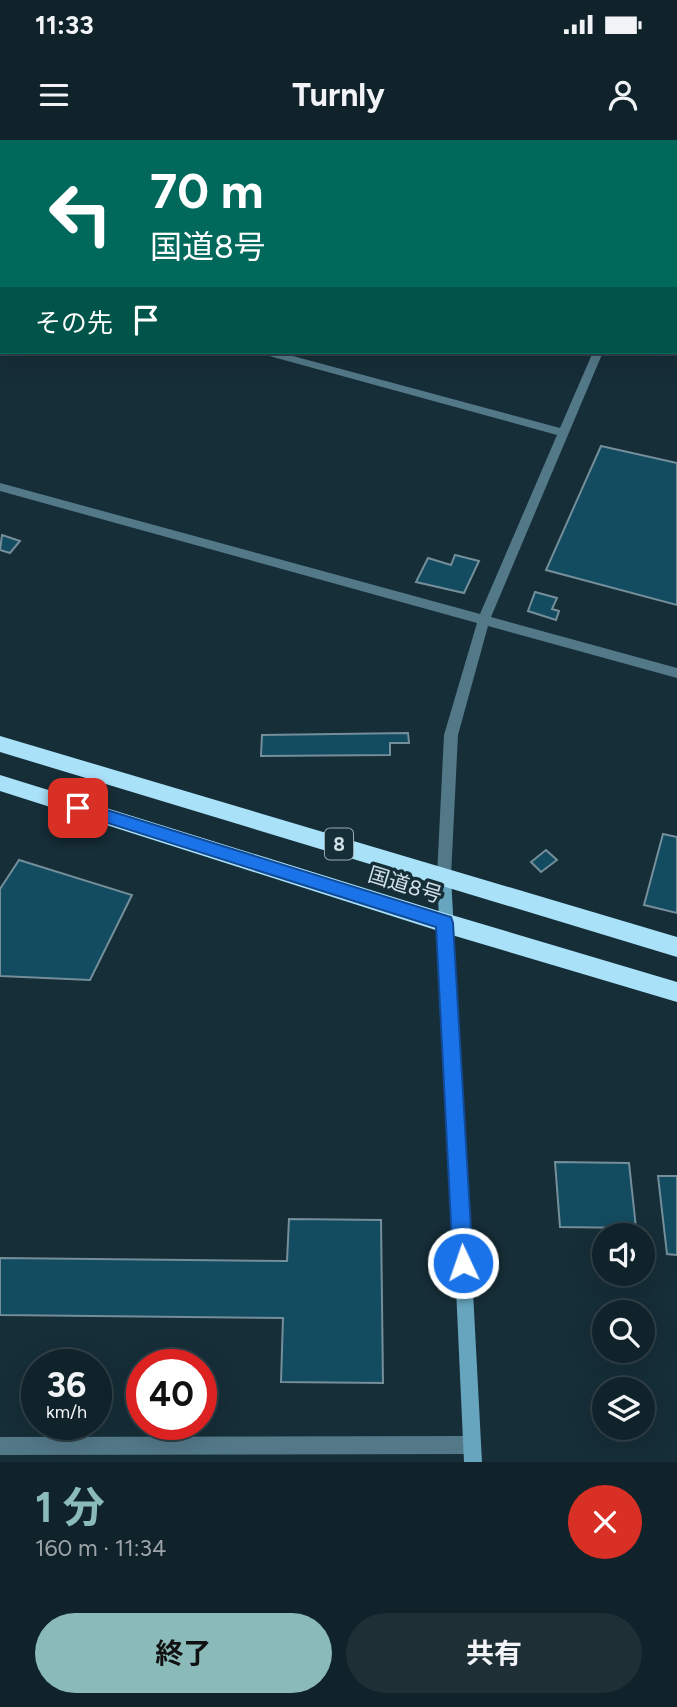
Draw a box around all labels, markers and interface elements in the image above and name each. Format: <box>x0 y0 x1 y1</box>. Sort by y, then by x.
text: 11:33 <box>35 9 94 41</box>
icon: menu <box>35 76 73 114</box>
text: Turnly <box>292 76 385 114</box>
icon: person <box>604 76 642 114</box>
text: 70 m <box>150 161 263 220</box>
icon: left <box>35 168 126 259</box>
text: 国道8号 <box>150 228 266 266</box>
icon: arrive <box>127 301 165 339</box>
text: その先 <box>35 307 113 339</box>
pin <box>48 778 108 838</box>
icon: arrive <box>59 789 97 827</box>
road number: 8 <box>325 828 353 860</box>
street label: 国道8号 <box>365 861 445 908</box>
map controls <box>592 1223 655 1440</box>
button: sound <box>592 1223 655 1286</box>
position arrow <box>426 1226 500 1300</box>
button: search <box>592 1300 655 1363</box>
speed limit sign: 40 <box>126 1349 217 1440</box>
text: 36 <box>47 1364 86 1406</box>
button: layers <box>592 1377 655 1440</box>
text: km/h <box>46 1401 87 1423</box>
text: 1 分 <box>35 1482 105 1533</box>
button: close <box>568 1485 642 1559</box>
text: 160 m · 11:34 <box>35 1534 166 1562</box>
button: 終了 <box>35 1613 332 1693</box>
button: 共有 <box>346 1613 642 1693</box>

